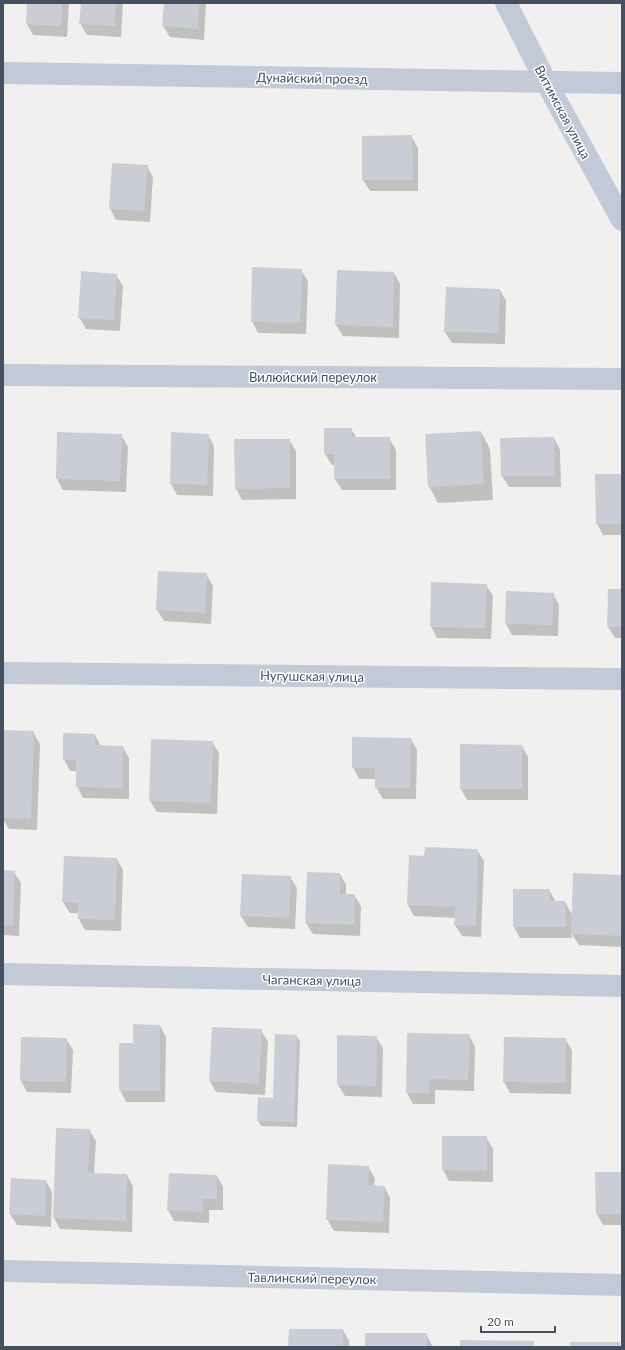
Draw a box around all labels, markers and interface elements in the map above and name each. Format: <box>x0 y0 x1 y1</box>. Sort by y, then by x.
street label: Витимская улица <box>532 62 594 162</box>
street label: Дунайский проезд <box>256 69 368 87</box>
street label: Вилюйский переулок <box>249 369 377 385</box>
street label: Нугушская улица <box>260 667 364 685</box>
street label: Чаганская улица <box>263 971 361 989</box>
street label: Тавлинский переулок <box>248 1269 377 1287</box>
scale bar <box>481 1308 555 1334</box>
text: 20 m <box>487 1314 514 1329</box>

